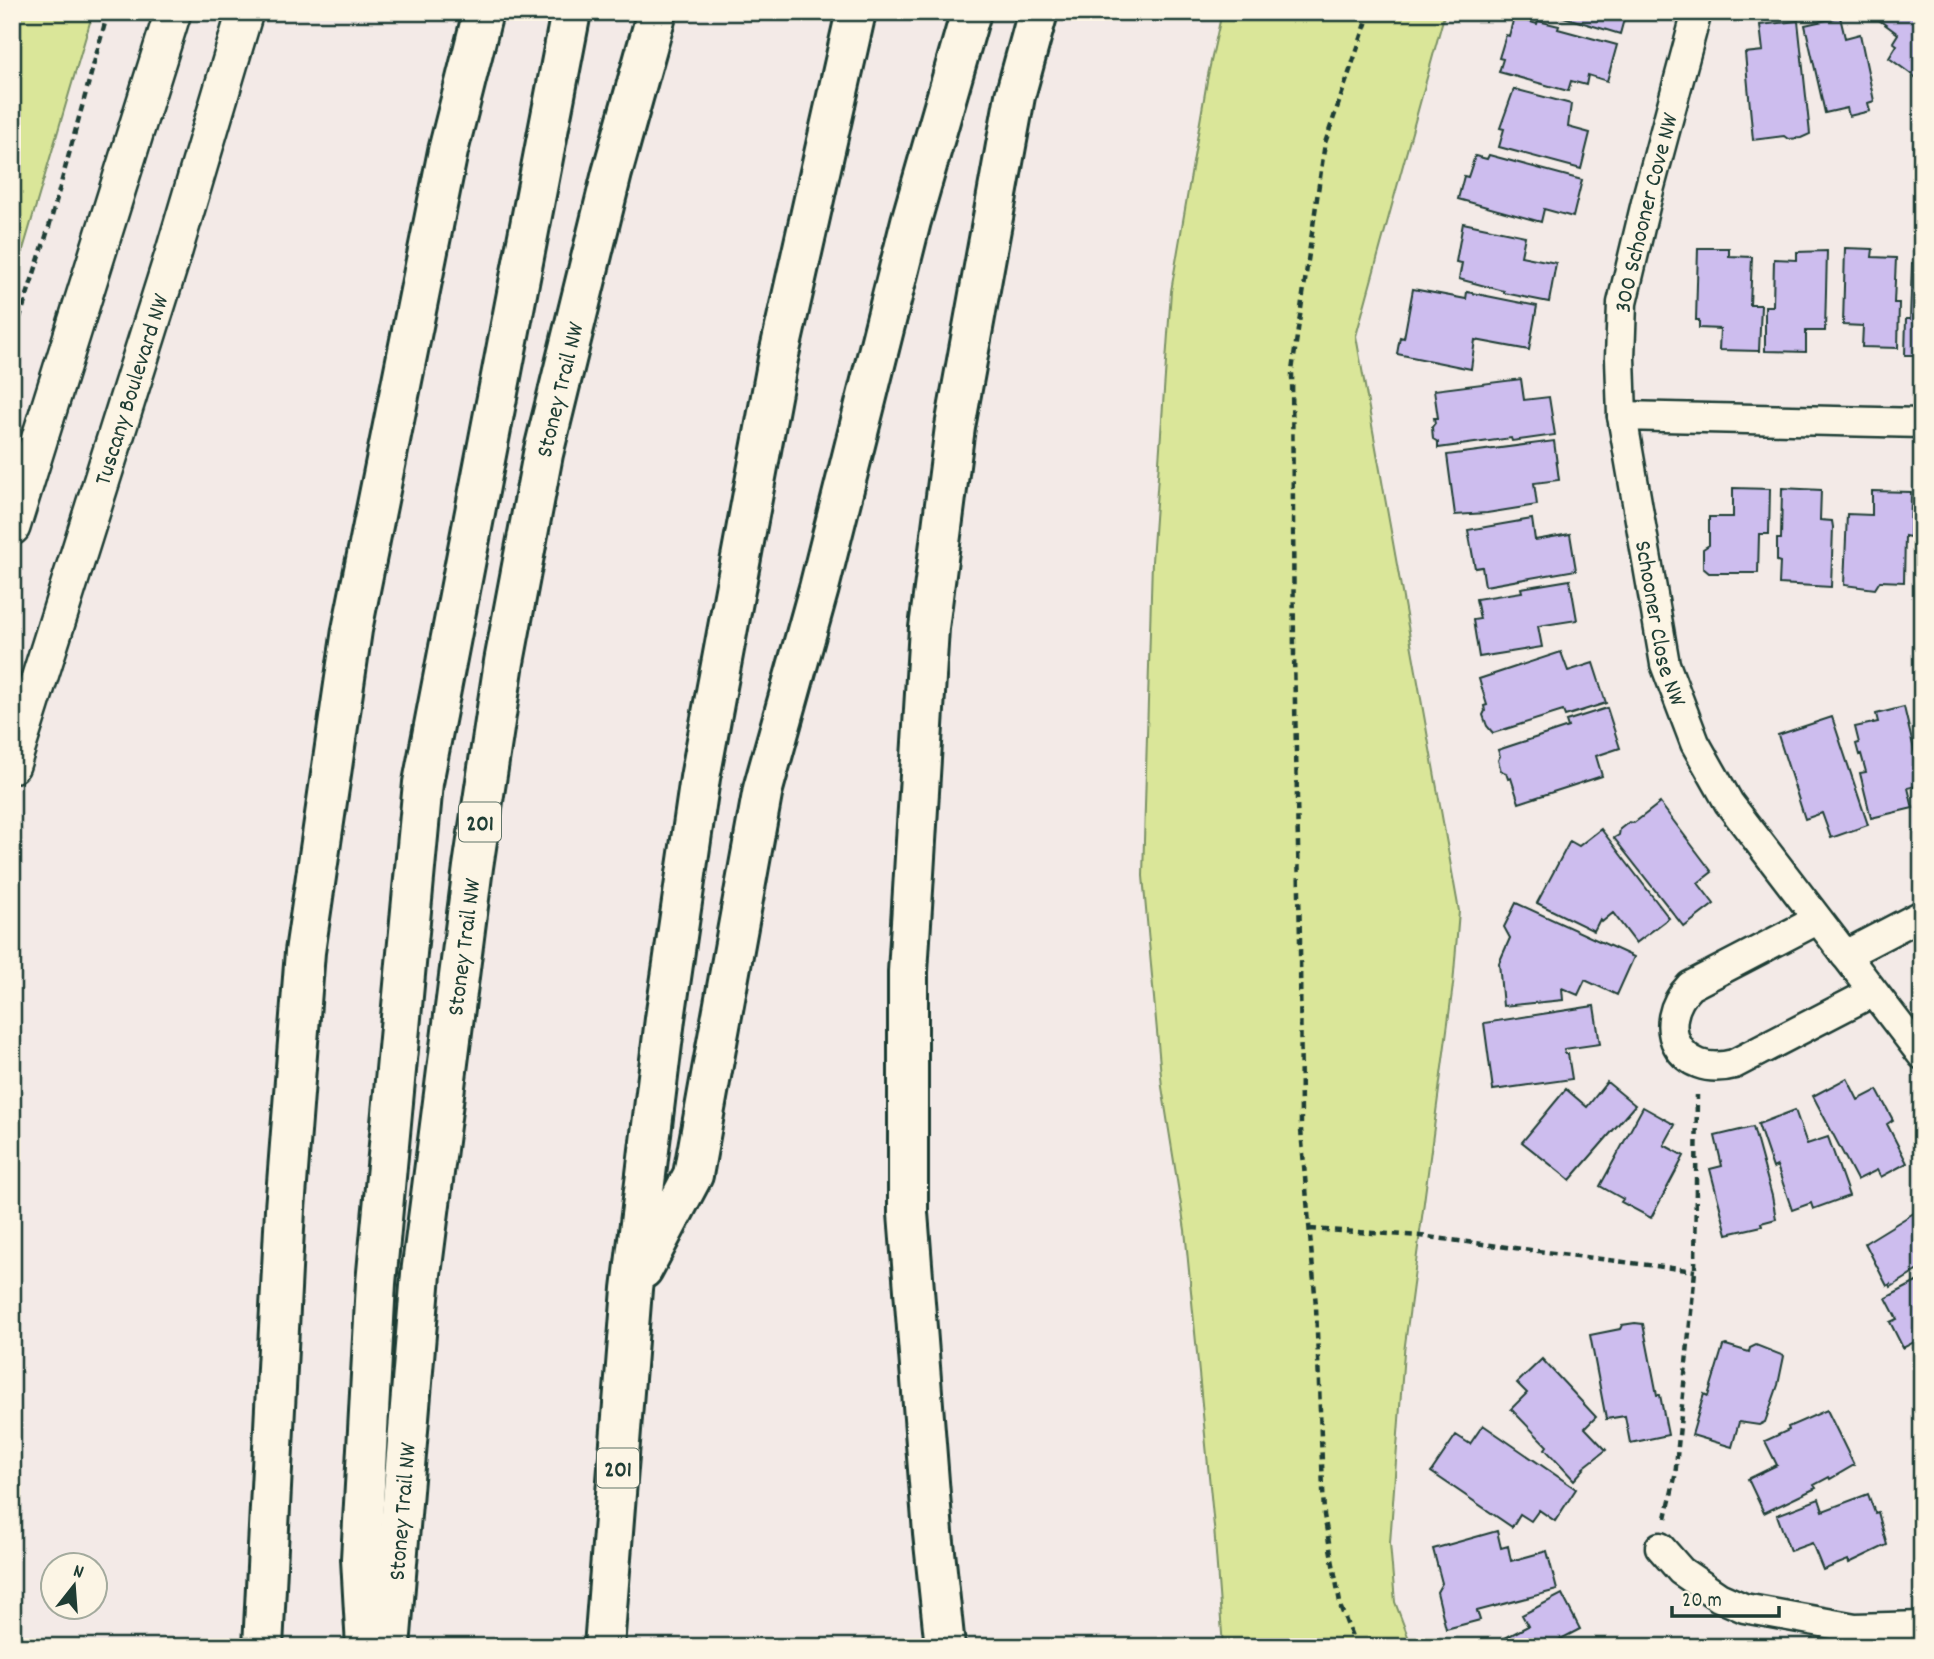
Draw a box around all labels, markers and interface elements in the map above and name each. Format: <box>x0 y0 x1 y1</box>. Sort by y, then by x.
street label: 300 Schooner Cove NW <box>1608 110 1689 313</box>
street label: Tuscany Boulevard NW <box>87 290 180 490</box>
street label: Stoney Trail NW <box>529 319 595 461</box>
street label: Schooner Close NW <box>1624 538 1694 712</box>
road number: 201 <box>459 802 501 842</box>
street label: Stoney Trail NW <box>440 876 491 1018</box>
street label: Stoney Trail NW <box>382 1441 427 1582</box>
road number: 201 <box>597 1448 639 1488</box>
north arrow <box>38 1550 108 1620</box>
text: N <box>70 1559 86 1587</box>
scale bar <box>1672 1575 1778 1619</box>
text: 20 m <box>1682 1587 1722 1617</box>

